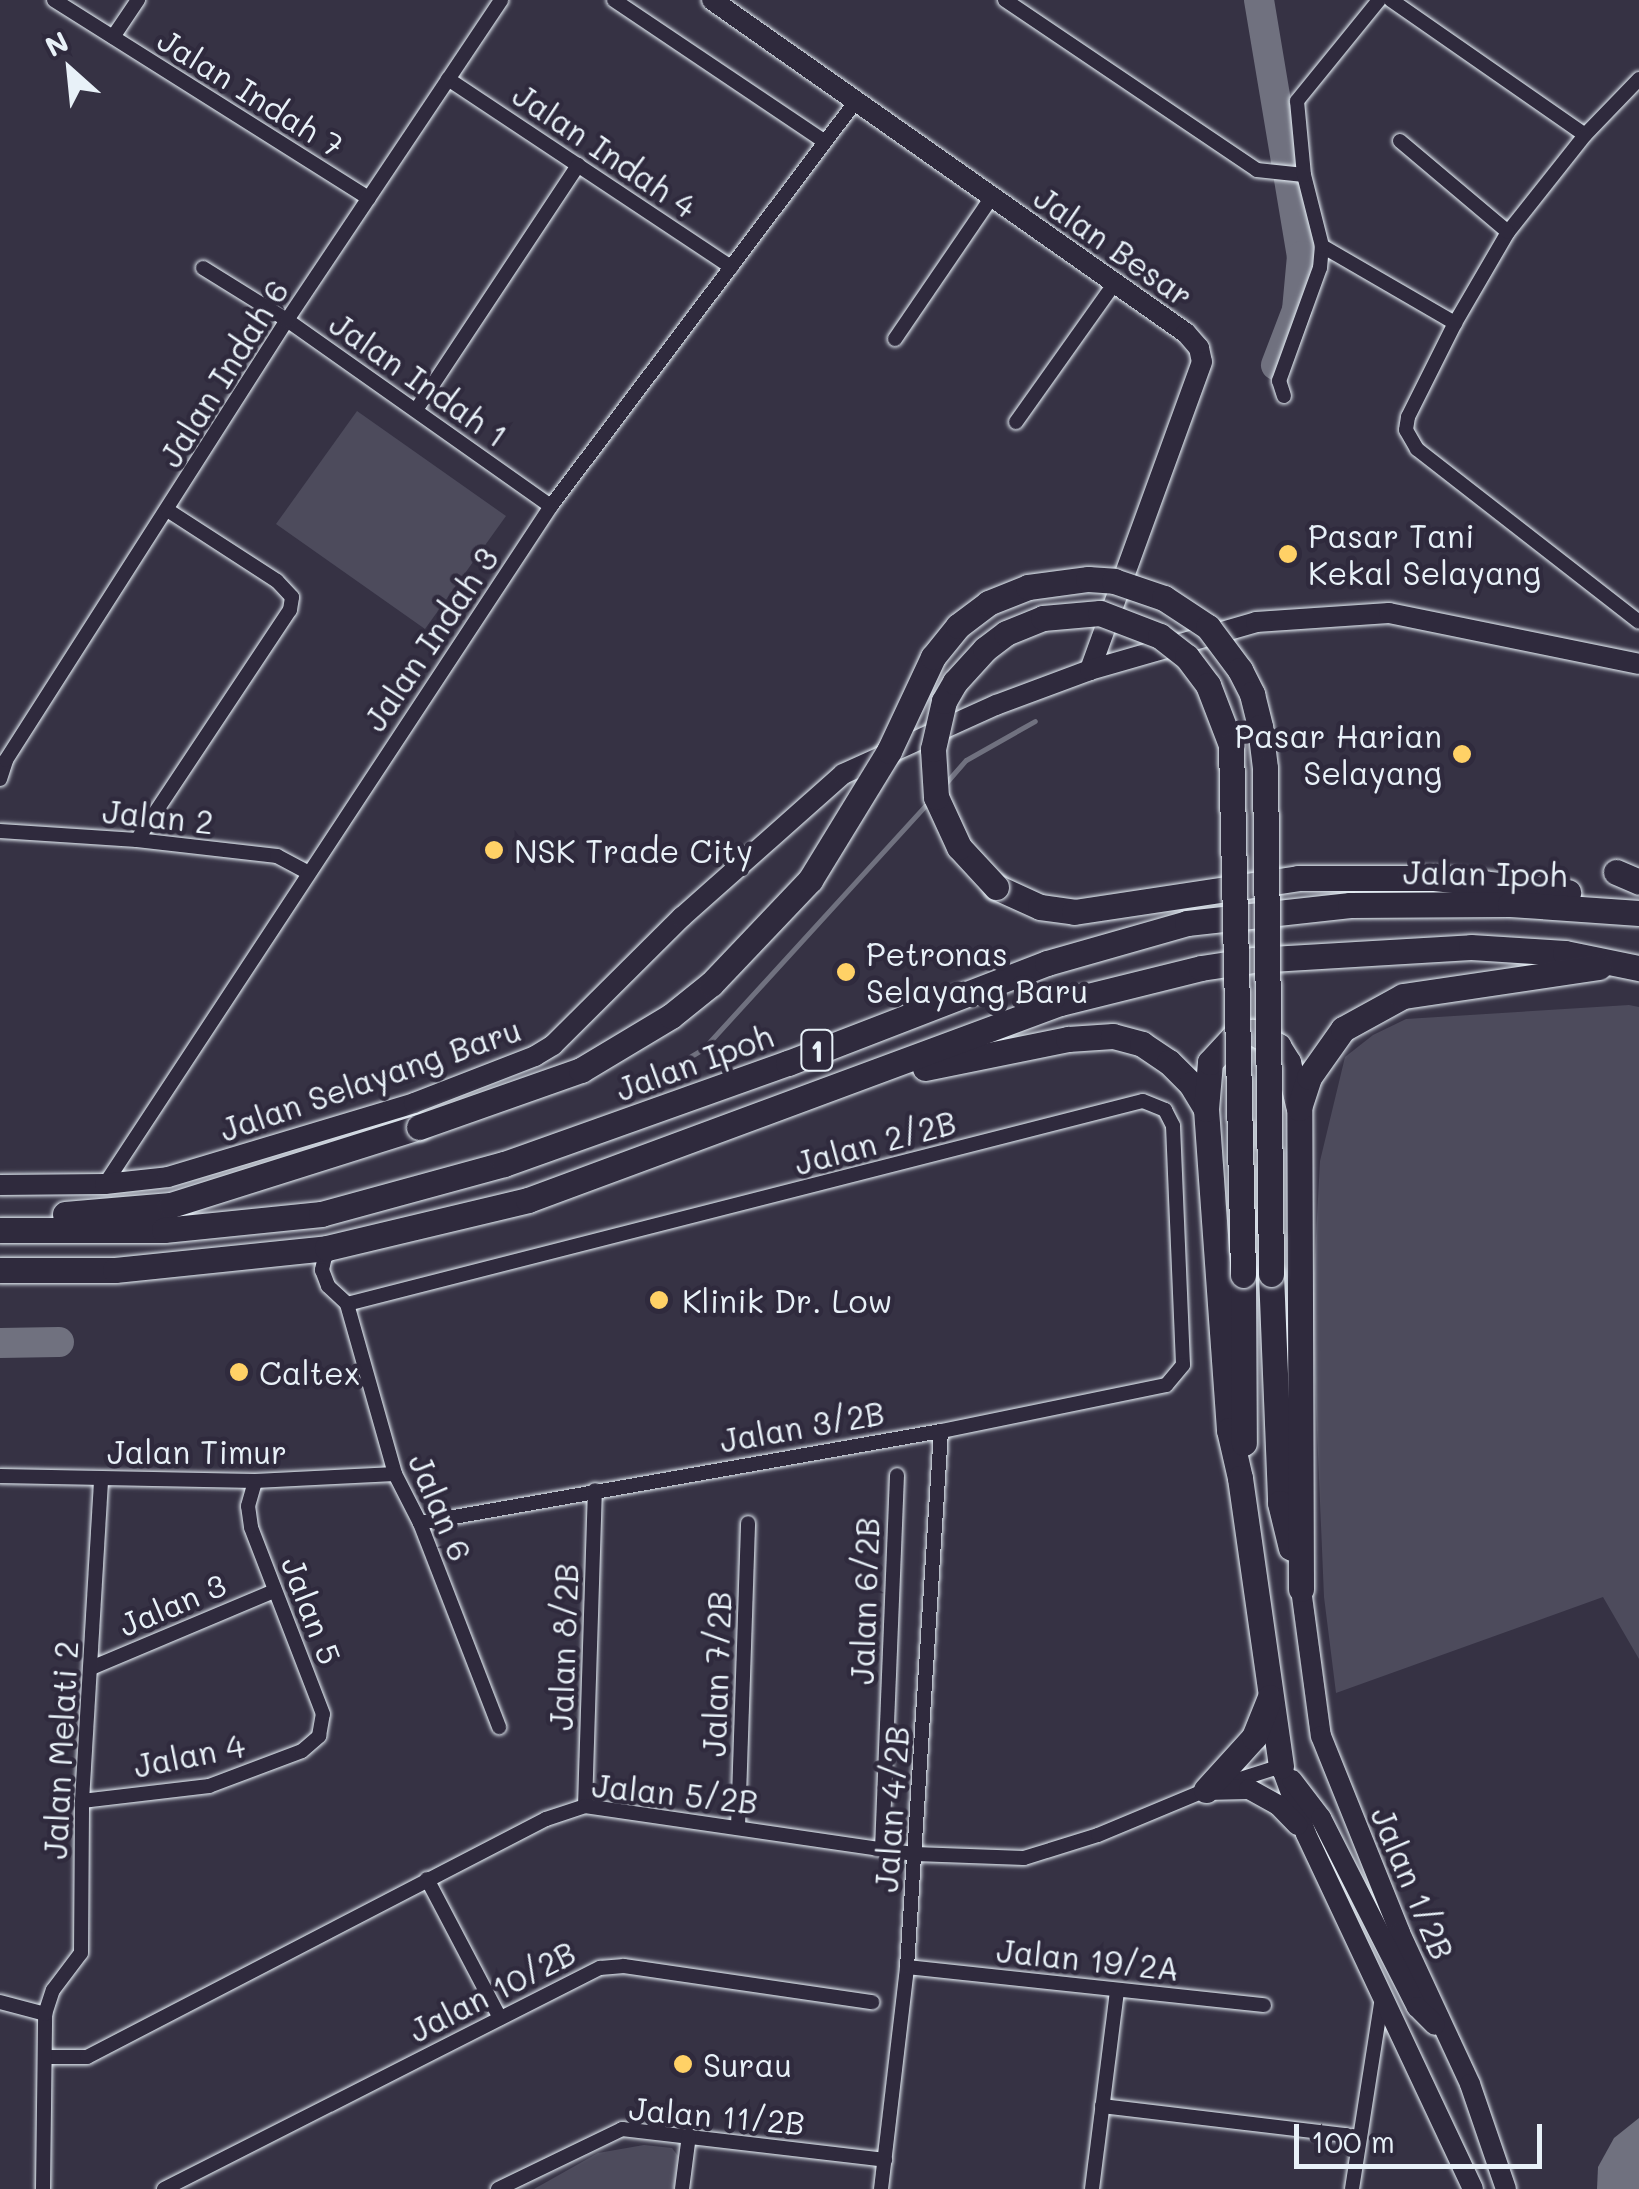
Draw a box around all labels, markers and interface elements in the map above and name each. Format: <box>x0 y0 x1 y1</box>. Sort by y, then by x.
north arrow <box>20 20 120 120</box>
street label: Jalan Indah 7 <box>151 20 351 164</box>
text: N <box>39 22 74 64</box>
street label: Jalan Indah 4 <box>506 75 704 225</box>
street label: Jalan Besar <box>1027 177 1201 315</box>
street label: Jalan Indah 6 <box>150 272 296 474</box>
street label: Jalan Indah 1 <box>323 304 515 454</box>
place label: Pasar Tani Kekal Selayang <box>1308 517 1541 592</box>
street label: Jalan Indah 3 <box>355 540 505 738</box>
marker: Pasar Tani Kekal Selayang <box>1277 543 1299 565</box>
place label: Pasar Harian Selayang <box>1234 717 1442 792</box>
marker: Pasar Harian Selayang <box>1451 743 1473 765</box>
street label: Jalan 2 <box>101 791 215 841</box>
place label: NSK Trade City <box>514 831 753 869</box>
marker: NSK Trade City <box>483 839 505 861</box>
street label: Jalan Ipoh <box>1403 852 1567 894</box>
place label: Petronas Selayang Baru <box>866 935 1088 1010</box>
marker: Petronas Selayang Baru <box>835 961 857 983</box>
street label: Jalan Selayang Baru <box>214 1009 526 1149</box>
street label: Jalan Ipoh <box>610 1016 778 1108</box>
road number: 1 <box>800 1025 834 1075</box>
street label: Jalan 2/2B <box>790 1102 960 1182</box>
place label: Klinik Dr. Low <box>682 1281 892 1319</box>
marker: Klinik Dr. Low <box>646 1287 672 1313</box>
place label: Caltex <box>259 1353 360 1391</box>
marker: Caltex <box>228 1361 250 1383</box>
street label: Jalan 3/2B <box>717 1393 887 1459</box>
street label: Jalan Timur <box>107 1432 287 1470</box>
street label: Jalan 6 <box>401 1448 481 1566</box>
street label: Jalan 6/2B <box>842 1517 886 1685</box>
street label: Jalan 5 <box>274 1551 350 1669</box>
street label: Jalan 8/2B <box>541 1563 585 1731</box>
street label: Jalan 3 <box>113 1564 231 1644</box>
street label: Jalan 7/2B <box>694 1591 738 1757</box>
street label: Jalan Melati 2 <box>35 1640 85 1860</box>
street label: Jalan 4 <box>130 1725 248 1785</box>
street label: Jalan 4/2B <box>866 1725 916 1893</box>
street label: Jalan 5/2B <box>590 1765 760 1821</box>
street label: Jalan 1/2B <box>1364 1801 1462 1965</box>
street label: Jalan 19/2A <box>995 1930 1181 1988</box>
street label: Jalan 10/2B <box>402 1933 582 2049</box>
place label: Surau <box>703 2045 792 2083</box>
marker: Surau <box>672 2053 694 2075</box>
street label: Jalan 11/2B <box>627 2088 807 2142</box>
scale bar <box>1299 2104 1546 2166</box>
text: 100 m <box>1311 2121 1395 2161</box>

